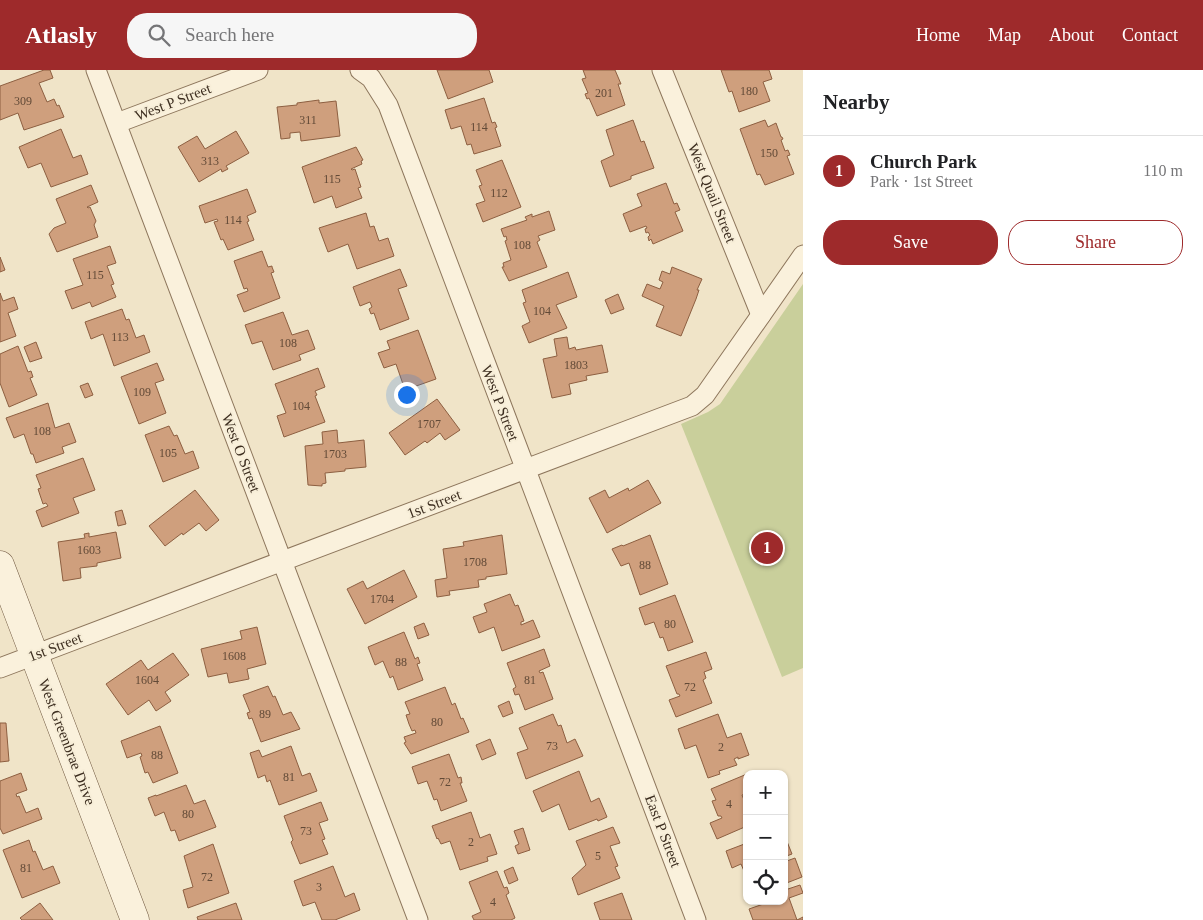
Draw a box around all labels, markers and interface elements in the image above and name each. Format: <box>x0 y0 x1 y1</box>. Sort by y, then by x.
search box <box>127 13 477 58</box>
icon: search <box>145 21 173 49</box>
text: Atlasly <box>25 22 97 48</box>
text: Search here <box>185 24 274 45</box>
text: Home <box>916 25 960 45</box>
text: Map <box>988 25 1021 45</box>
text: About <box>1049 25 1094 45</box>
text: Contact <box>1122 25 1178 45</box>
street label: West P Street <box>133 80 214 124</box>
house number: 180 <box>740 84 758 98</box>
house number: 201 <box>595 86 613 100</box>
text: Nearby <box>823 90 890 114</box>
house number: 309 <box>14 94 32 108</box>
house number: 311 <box>299 113 317 127</box>
house number: 114 <box>470 120 488 134</box>
street label: West Quail Street <box>685 141 739 246</box>
house number: 150 <box>760 146 778 160</box>
text: Church Park <box>870 151 977 172</box>
house number: 313 <box>201 154 219 168</box>
text: 1 <box>835 162 843 179</box>
text: 110 m <box>1143 162 1183 179</box>
house number: 115 <box>323 172 341 186</box>
text: Park · 1st Street <box>870 173 973 190</box>
house number: 112 <box>490 186 508 200</box>
house number: 114 <box>224 213 242 227</box>
button: Save <box>823 220 998 265</box>
button: Share <box>1008 220 1183 265</box>
house number: 108 <box>513 238 531 252</box>
house number: 115 <box>86 268 104 282</box>
house number: 104 <box>533 304 551 318</box>
house number: 113 <box>111 330 129 344</box>
house number: 108 <box>279 336 297 350</box>
house number: 1803 <box>564 358 588 372</box>
street label: West P Street <box>478 363 522 444</box>
your location <box>394 382 420 408</box>
house number: 109 <box>133 385 151 399</box>
house number: 104 <box>292 399 310 413</box>
street label: West O Street <box>219 411 264 495</box>
house number: 1707 <box>417 417 441 431</box>
house number: 108 <box>33 424 51 438</box>
house number: 105 <box>159 446 177 460</box>
house number: 1703 <box>323 447 347 461</box>
street label: 1st Street <box>405 486 464 522</box>
pin: 1 <box>751 529 783 567</box>
house number: 1603 <box>77 543 101 557</box>
house number: 1708 <box>463 555 487 569</box>
house number: 88 <box>639 558 651 572</box>
house number: 1704 <box>370 592 394 606</box>
house number: 80 <box>664 617 676 631</box>
street label: 1st Street <box>26 629 85 665</box>
house number: 1608 <box>222 649 246 663</box>
house number: 88 <box>395 655 407 669</box>
house number: 1604 <box>135 673 159 687</box>
house number: 81 <box>524 673 536 687</box>
street label: West Greenbrae Drive <box>36 677 99 808</box>
house number: 72 <box>684 680 696 694</box>
house number: 89 <box>259 707 271 721</box>
house number: 80 <box>431 715 443 729</box>
house number: 73 <box>546 739 558 753</box>
house number: 2 <box>718 740 724 754</box>
house number: 88 <box>151 748 163 762</box>
house number: 81 <box>283 770 295 784</box>
map controls <box>743 770 788 905</box>
button: + <box>743 770 788 815</box>
house number: 72 <box>439 775 451 789</box>
street label: East P Street <box>642 793 684 870</box>
house number: 4 <box>726 797 732 811</box>
house number: 80 <box>182 807 194 821</box>
button: − <box>743 815 788 860</box>
house number: 73 <box>300 824 312 838</box>
house number: 2 <box>468 835 474 849</box>
house number: 5 <box>595 849 601 863</box>
button: locate <box>743 860 788 905</box>
house number: 81 <box>20 861 32 875</box>
house number: 72 <box>201 870 213 884</box>
house number: 3 <box>316 880 322 894</box>
house number: 4 <box>490 895 496 909</box>

